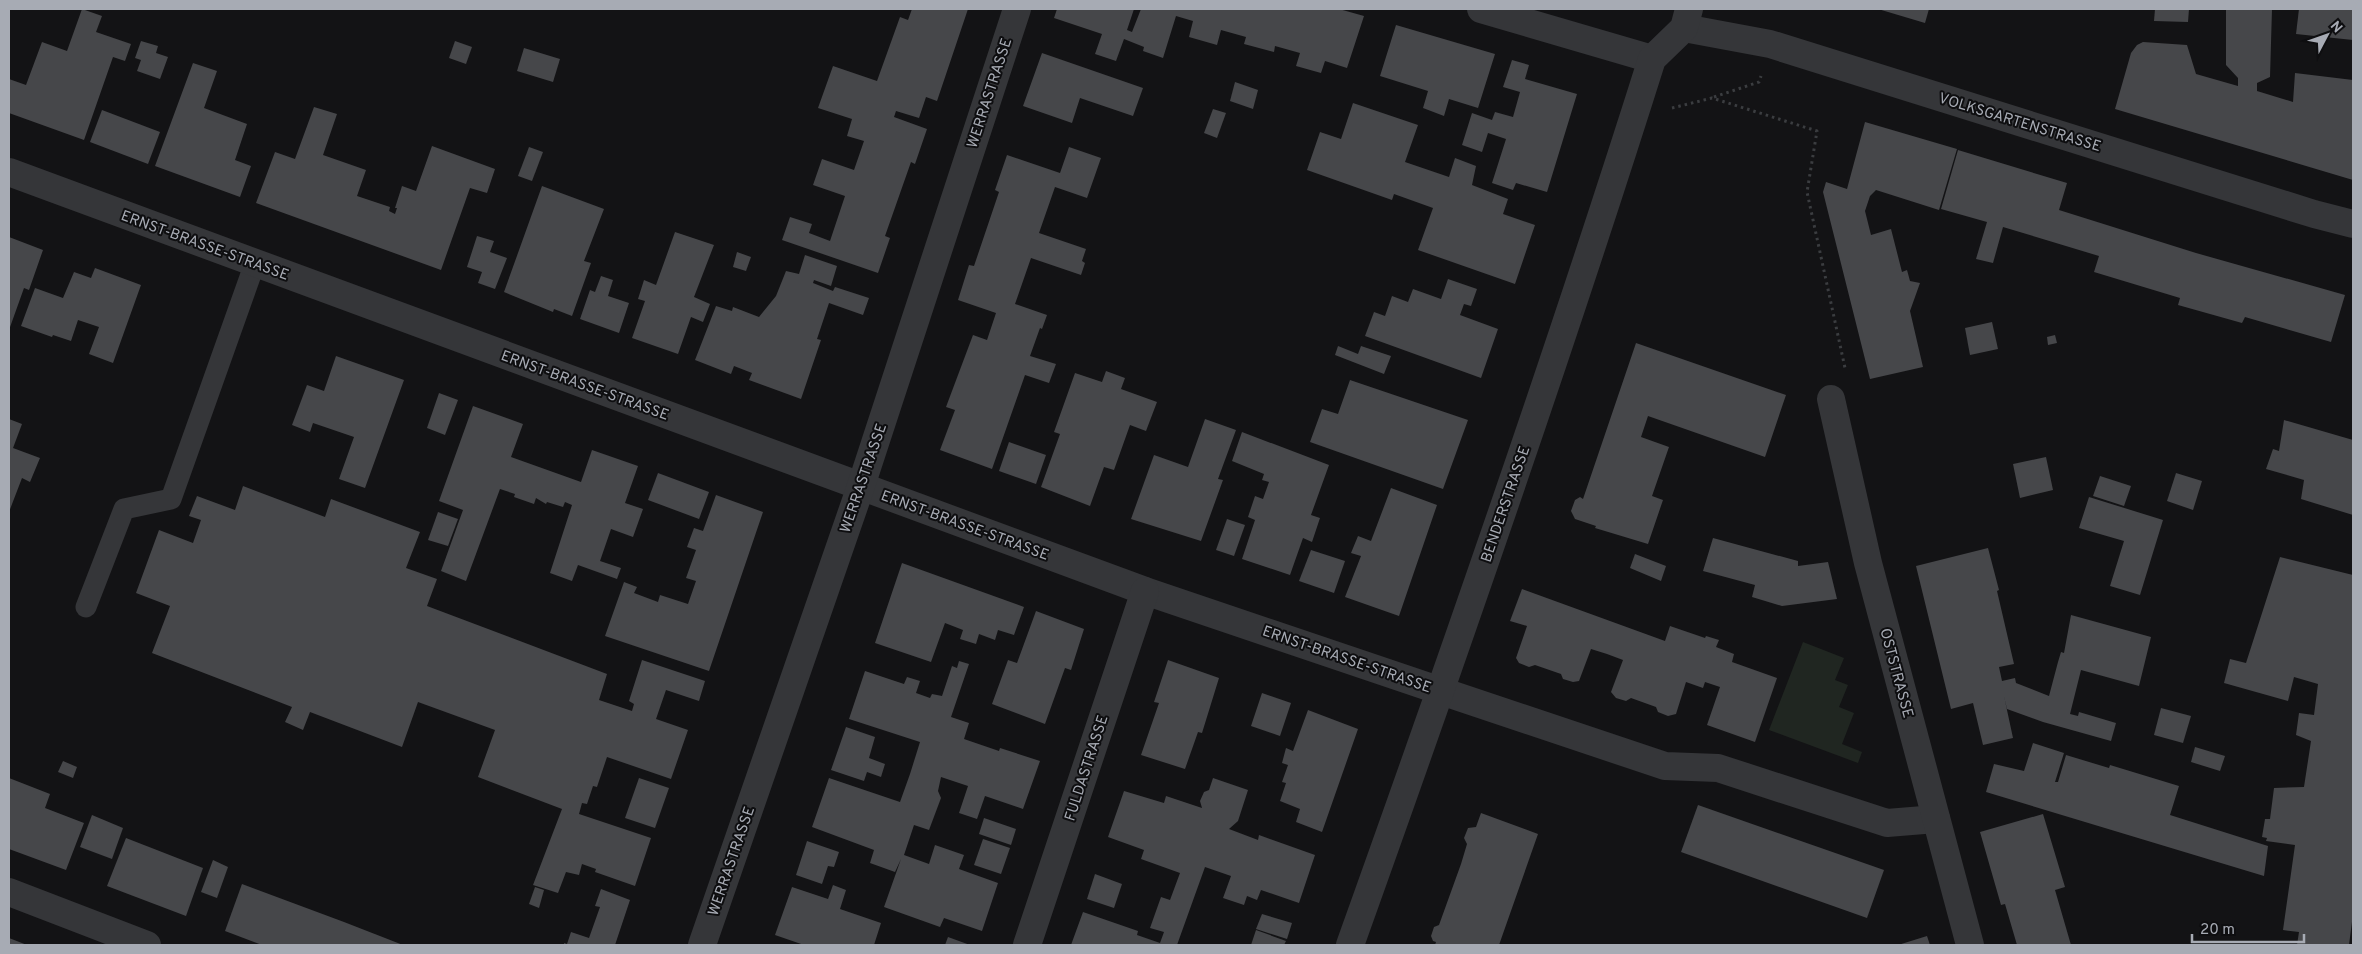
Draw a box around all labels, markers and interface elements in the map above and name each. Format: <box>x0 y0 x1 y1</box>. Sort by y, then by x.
north arrow <box>2302 10 2352 60</box>
text: N <box>2326 18 2345 37</box>
street label: WERRASTRASSE <box>964 36 1017 151</box>
street label: VOLKSGARTENSTRASSE <box>1936 90 2103 157</box>
street label: ERNST-BRASSE-STRASSE <box>118 207 291 286</box>
street label: ERNST-BRASSE-STRASSE <box>498 347 671 426</box>
street label: WERRASTRASSE <box>837 421 892 536</box>
street label: BENDERSTRASSE <box>1478 444 1535 565</box>
street label: ERNST-BRASSE-STRASSE <box>878 487 1051 566</box>
street label: ERNST-BRASSE-STRASSE <box>1259 623 1434 698</box>
street label: OSTSTRASSE <box>1874 626 1917 720</box>
street label: FULDASTRASSE <box>1061 713 1114 824</box>
street label: WERRASTRASSE <box>705 804 760 919</box>
scale bar <box>2192 912 2304 944</box>
text: 20 m <box>2200 921 2235 940</box>

